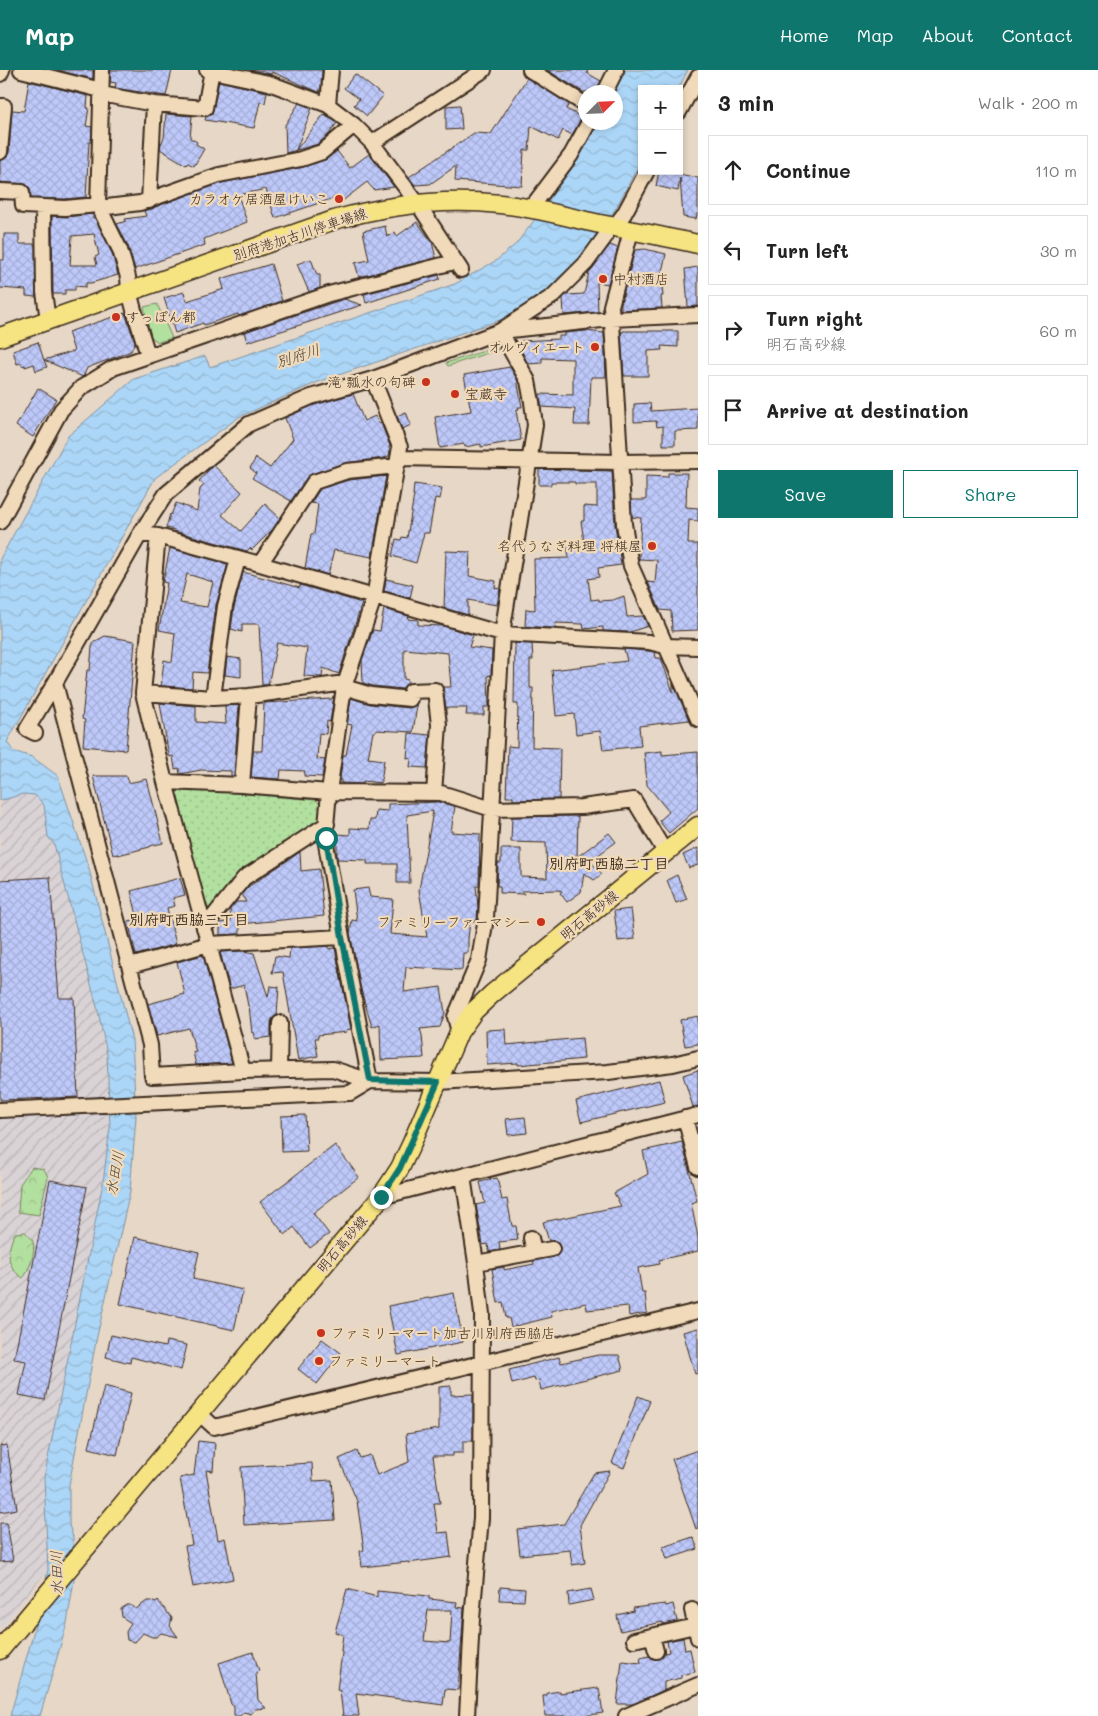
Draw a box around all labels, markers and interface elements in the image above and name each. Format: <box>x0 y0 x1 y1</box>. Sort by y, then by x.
text: Map <box>25 20 74 51</box>
text: Home <box>780 23 829 47</box>
text: Map <box>857 23 893 47</box>
text: About <box>921 23 974 47</box>
text: Contact <box>1002 23 1073 47</box>
north arrow <box>578 85 623 130</box>
map controls <box>638 85 683 175</box>
button: + <box>638 85 683 130</box>
text: 3 min <box>718 89 774 116</box>
text: Walk · 200 m <box>978 92 1078 113</box>
button: − <box>638 130 683 175</box>
icon: ahead <box>719 156 747 184</box>
text: Continue <box>766 158 851 183</box>
text: 110 m <box>1035 160 1077 181</box>
place label: カラオケ居酒屋けいこ <box>189 189 329 208</box>
marker: カラオケ居酒屋けいこ <box>333 193 345 205</box>
street label: 別府港加古川停車場線 <box>230 203 369 264</box>
icon: left <box>719 236 747 264</box>
text: Turn left <box>766 238 849 263</box>
text: 30 m <box>1040 240 1077 261</box>
place label: 中村酒店 <box>613 269 669 288</box>
marker: 中村酒店 <box>597 273 609 285</box>
text: Turn right <box>766 306 863 331</box>
place label: すっぽん都 <box>126 307 196 326</box>
marker: すっぽん都 <box>110 311 122 323</box>
icon: right <box>719 316 747 344</box>
text: 60 m <box>1040 320 1077 341</box>
text: 明石高砂線 <box>766 333 846 354</box>
place label: オルヴィエート <box>488 337 585 356</box>
water label: 別府川 <box>273 339 322 372</box>
marker: オルヴィエート <box>589 341 601 353</box>
place label: 滝 瓢水の句碑 <box>328 372 416 391</box>
marker: 滝 瓢水の句碑 <box>420 376 432 388</box>
place label: 宝蔵寺 <box>465 384 507 403</box>
marker: 宝蔵寺 <box>449 388 461 400</box>
icon: arrive <box>719 396 747 424</box>
text: Arrive at destination <box>766 398 969 423</box>
button: Save <box>718 470 893 518</box>
button: Share <box>903 470 1078 518</box>
place label: 名代うなぎ料理 将棋屋 <box>498 536 642 555</box>
marker: 名代うなぎ料理 将棋屋 <box>646 540 658 552</box>
route start <box>315 827 338 850</box>
district label: 別府町西脇二丁目 <box>549 853 669 873</box>
street label: 明石高砂線 <box>556 885 622 944</box>
district label: 別府町西脇三丁目 <box>129 909 249 929</box>
place label: ファミリーファーマシー <box>377 912 531 931</box>
marker: ファミリーファーマシー <box>535 916 547 928</box>
water label: 水田川 <box>100 1149 128 1197</box>
route end <box>370 1186 393 1209</box>
street label: 明石高砂線 <box>312 1211 371 1277</box>
place label: ファミリーマート加古川別府西脇店 <box>331 1323 555 1342</box>
marker: ファミリーマート加古川別府西脇店 <box>315 1327 327 1339</box>
place label: ファミリーマート <box>329 1351 441 1370</box>
marker: ファミリーマート <box>313 1355 325 1367</box>
water label: 水田川 <box>45 1550 67 1596</box>

